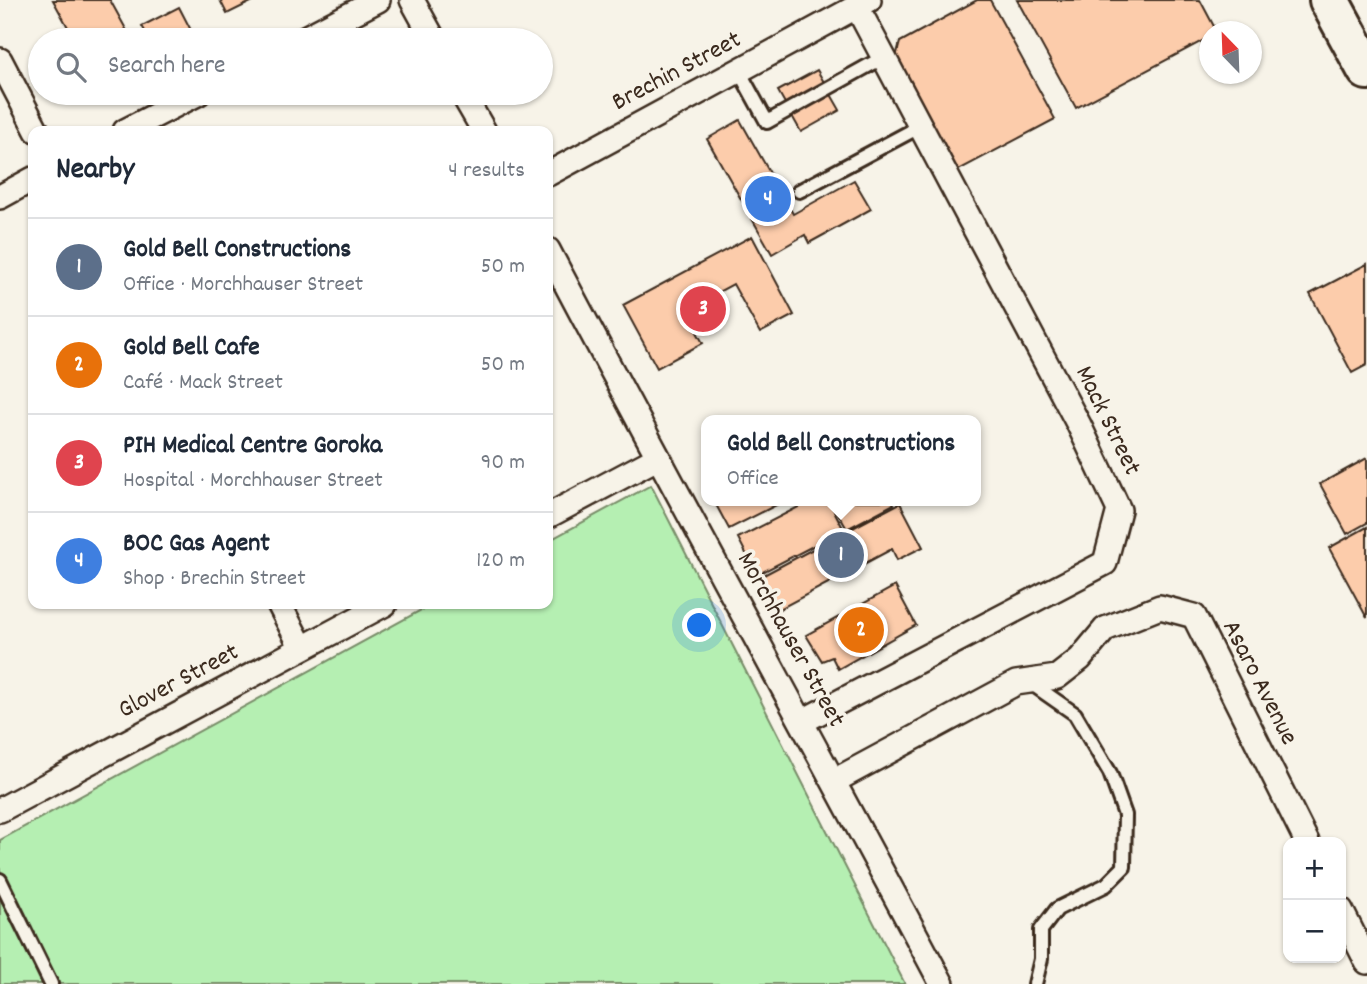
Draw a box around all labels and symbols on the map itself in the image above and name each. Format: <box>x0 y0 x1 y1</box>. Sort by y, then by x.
north arrow <box>1199 21 1262 84</box>
street label: Brechin Street <box>606 22 749 122</box>
pin: 4 <box>745 173 791 225</box>
pin: 3 <box>680 283 726 335</box>
street label: Mack Street <box>1065 360 1150 482</box>
pin: 1 <box>818 529 864 581</box>
street label: Morchhauser Street <box>726 546 854 735</box>
pin: 2 <box>838 604 884 656</box>
your location <box>682 608 716 642</box>
street label: Asaro Avenue <box>1212 614 1306 752</box>
street label: Glover Street <box>112 635 246 729</box>

